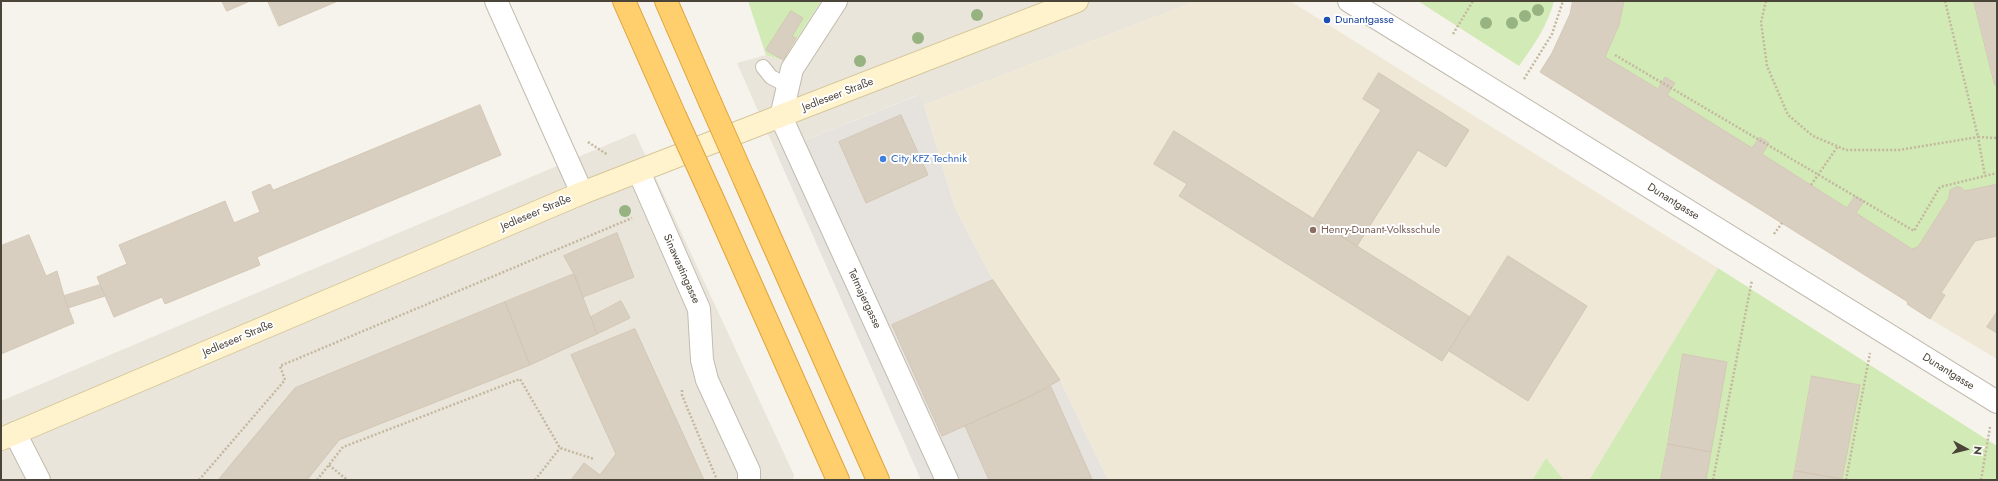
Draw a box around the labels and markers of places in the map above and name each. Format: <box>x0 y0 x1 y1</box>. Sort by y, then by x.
place label: Dunantgasse <box>1335 13 1394 27</box>
marker: Dunantgasse <box>1322 15 1332 25</box>
place label: City KFZ Technik <box>891 152 967 166</box>
marker: City KFZ Technik <box>878 154 888 164</box>
place label: Henry-Dunant-Volksschule <box>1321 223 1440 237</box>
marker: Henry-Dunant-Volksschule <box>1308 225 1318 235</box>

